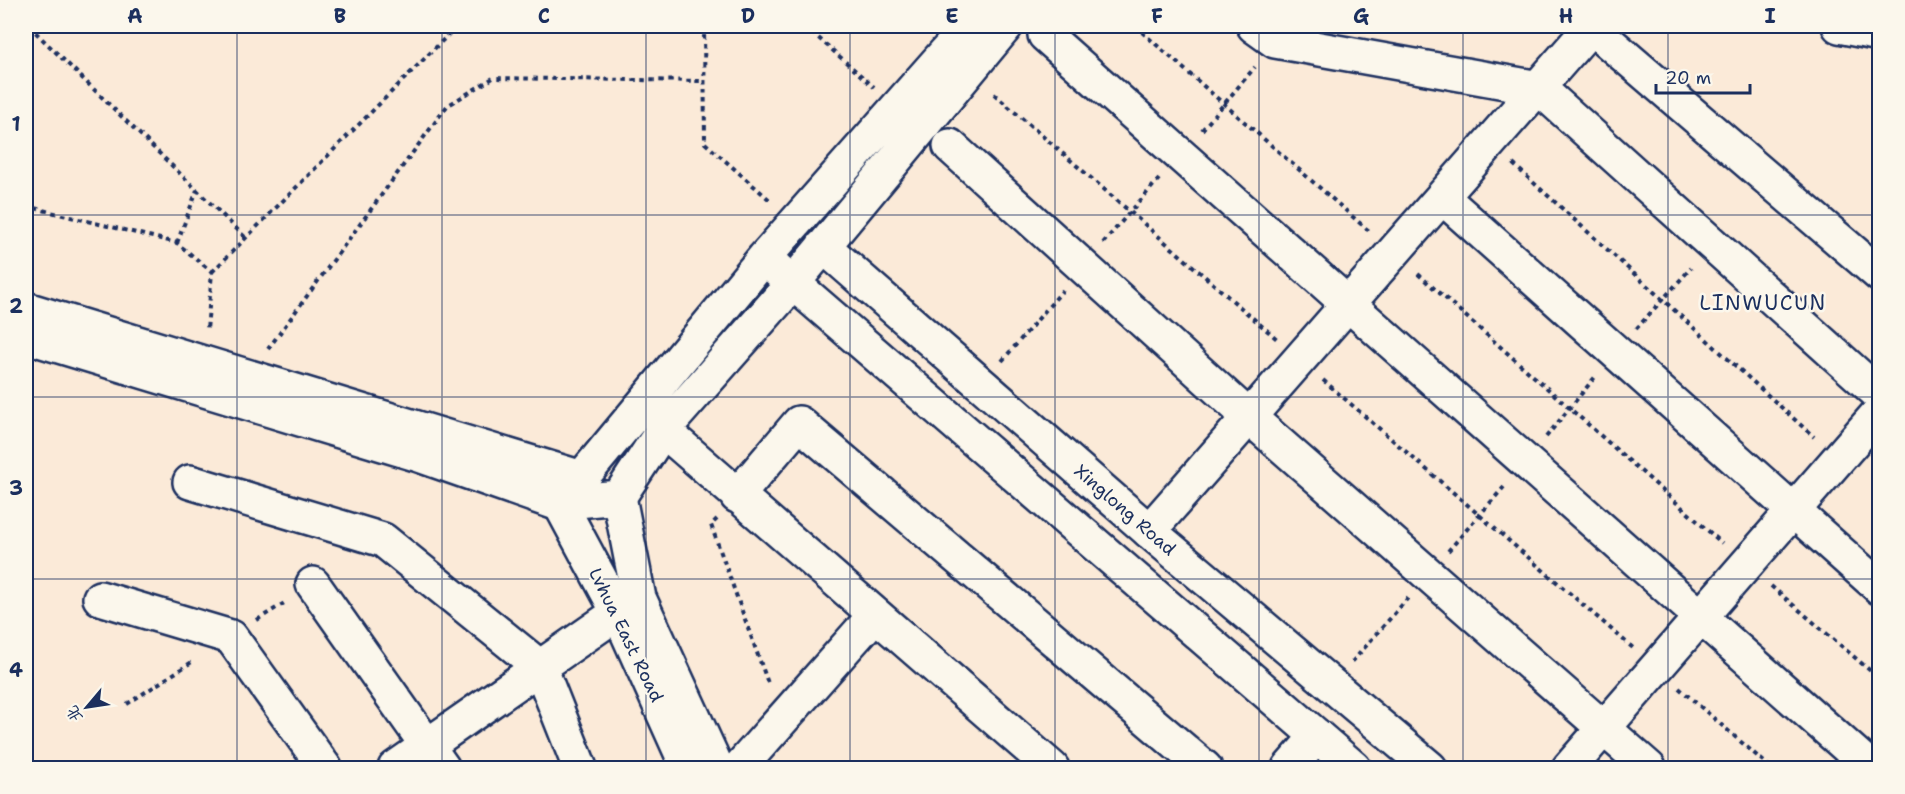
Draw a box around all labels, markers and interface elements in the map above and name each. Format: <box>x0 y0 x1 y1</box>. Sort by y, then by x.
text: A <box>127 3 143 29</box>
text: B <box>334 3 346 29</box>
text: C <box>538 3 550 29</box>
text: D <box>741 3 755 29</box>
text: E <box>945 3 959 29</box>
text: F <box>1151 3 1163 29</box>
text: G <box>1353 3 1369 29</box>
text: H <box>1559 3 1573 29</box>
text: I <box>1764 3 1776 29</box>
scale bar <box>1656 57 1750 95</box>
text: 20 m <box>1665 66 1711 90</box>
text: 1 <box>11 111 21 137</box>
district label: LINWUCUN <box>1699 289 1827 317</box>
text: 2 <box>9 293 23 319</box>
street label: Xinglong Road <box>1069 459 1181 561</box>
text: 3 <box>9 475 23 501</box>
street label: Lvhua East Road <box>583 564 669 706</box>
text: 4 <box>9 657 23 683</box>
north arrow <box>57 677 117 737</box>
text: 北 <box>61 702 87 726</box>

